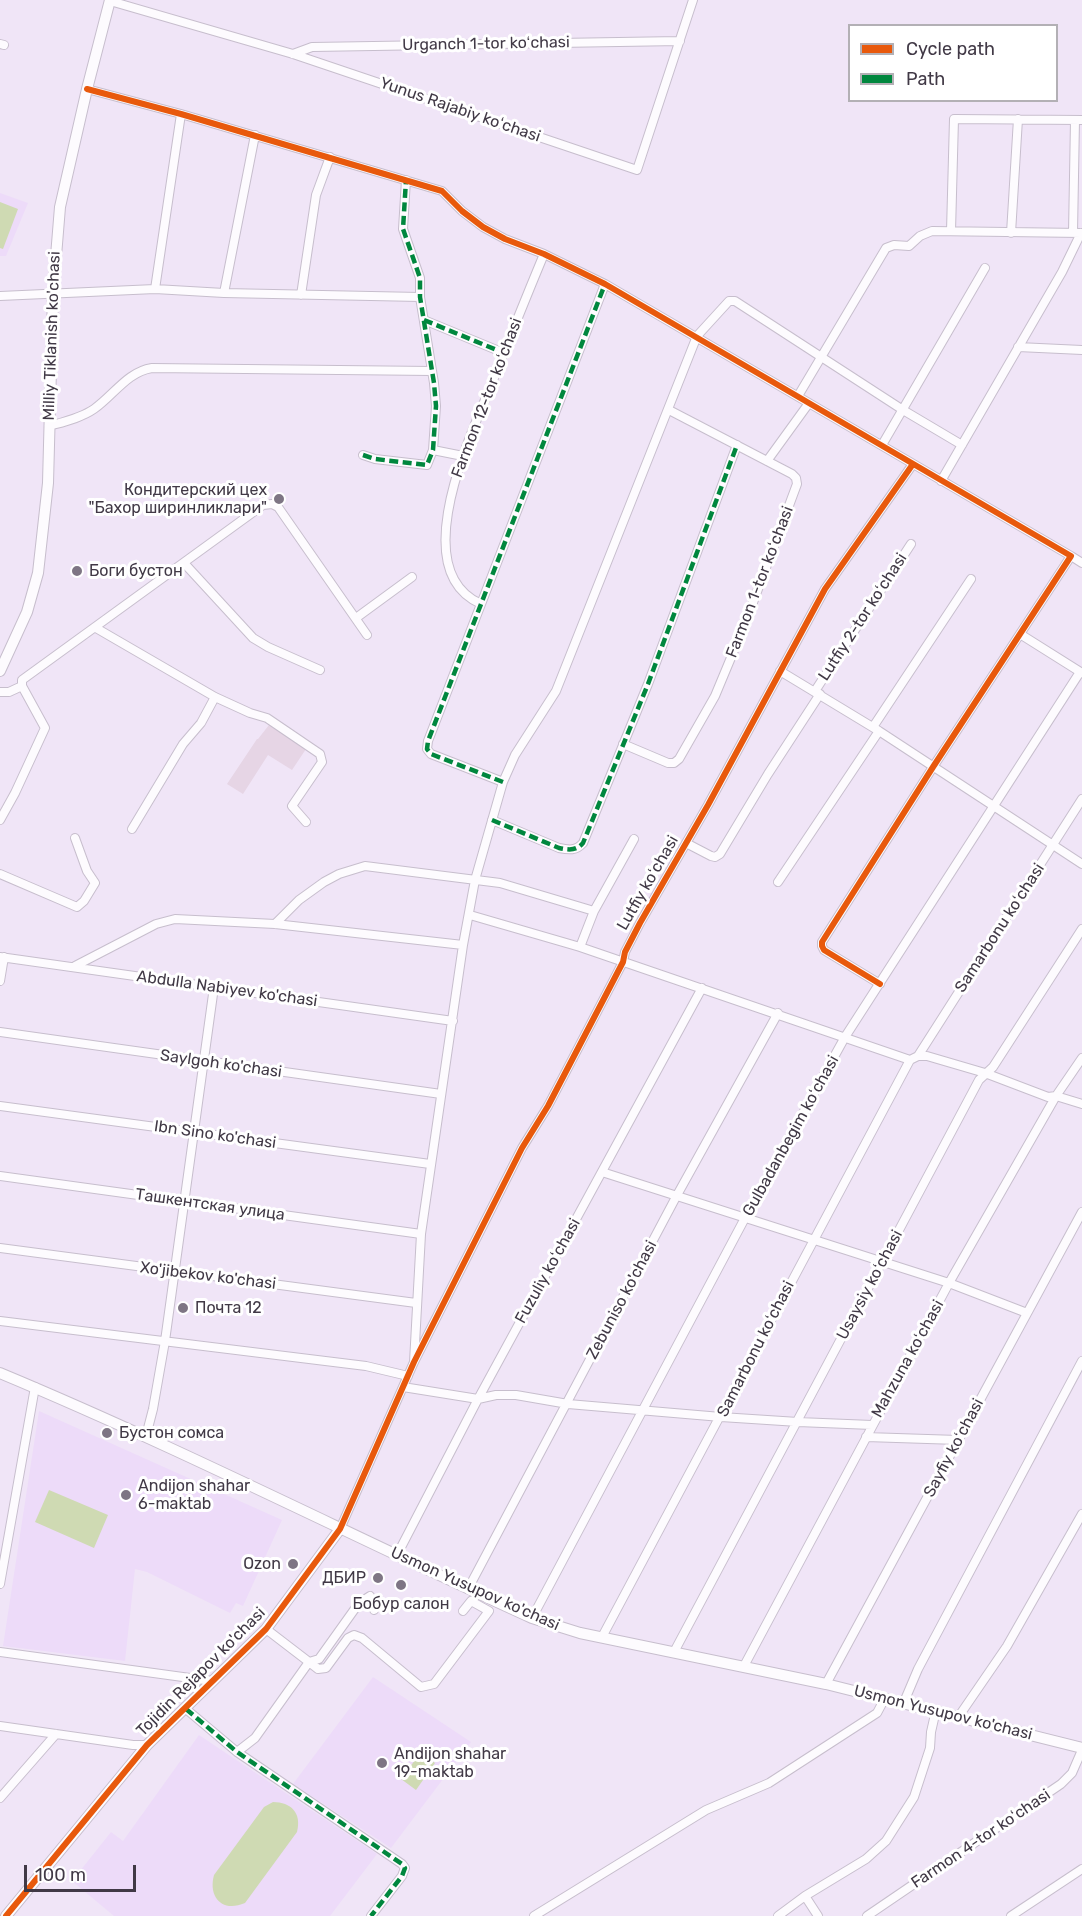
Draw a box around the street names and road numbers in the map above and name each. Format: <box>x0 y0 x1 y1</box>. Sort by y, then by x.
street label: Urganch 1-tor koʻchasi <box>402 33 570 55</box>
street label: Yunus Rajabiy koʻchasi <box>377 73 543 147</box>
street label: Milliy Tiklanish ko'chasi <box>39 251 65 421</box>
street label: Farmon 12-tor koʻchasi <box>448 315 526 481</box>
street label: Farmon 1-tor koʻchasi <box>722 504 798 660</box>
street label: Lutfiy 2-tor koʻchasi <box>815 550 911 684</box>
street label: Lutfiy koʻchasi <box>613 832 683 934</box>
street label: Samarbonu koʻchasi <box>951 860 1049 996</box>
street label: Abdulla Nabiyev ko'chasi <box>135 967 319 1011</box>
street label: Saylgoh ko'chasi <box>159 1046 283 1082</box>
street label: Gulbadanbegim koʻchasi <box>739 1052 843 1220</box>
street label: Ibn Sino ko'chasi <box>153 1117 277 1153</box>
street label: Ташкентская улица <box>134 1185 286 1225</box>
street label: Fuzuliy koʻchasi <box>511 1215 585 1327</box>
street label: Usaysiy koʻchasi <box>833 1227 907 1343</box>
street label: Zebuniso ko'chasi <box>583 1238 661 1362</box>
street label: Xo'jibekov ko'chasi <box>139 1258 277 1294</box>
street label: Samarbonu koʻchasi <box>713 1278 799 1420</box>
street label: Mahzuna koʻchasi <box>868 1297 948 1421</box>
street label: Sayfiy koʻchasi <box>920 1395 988 1501</box>
street label: Usmon Yusupov ko'chasi <box>387 1543 563 1635</box>
street label: Tojidin Rejapov ko'chasi <box>133 1604 269 1740</box>
street label: Usmon Yusupov ko'chasi <box>852 1682 1034 1744</box>
street label: Farmon 4-tor koʻchasi <box>908 1785 1054 1893</box>

